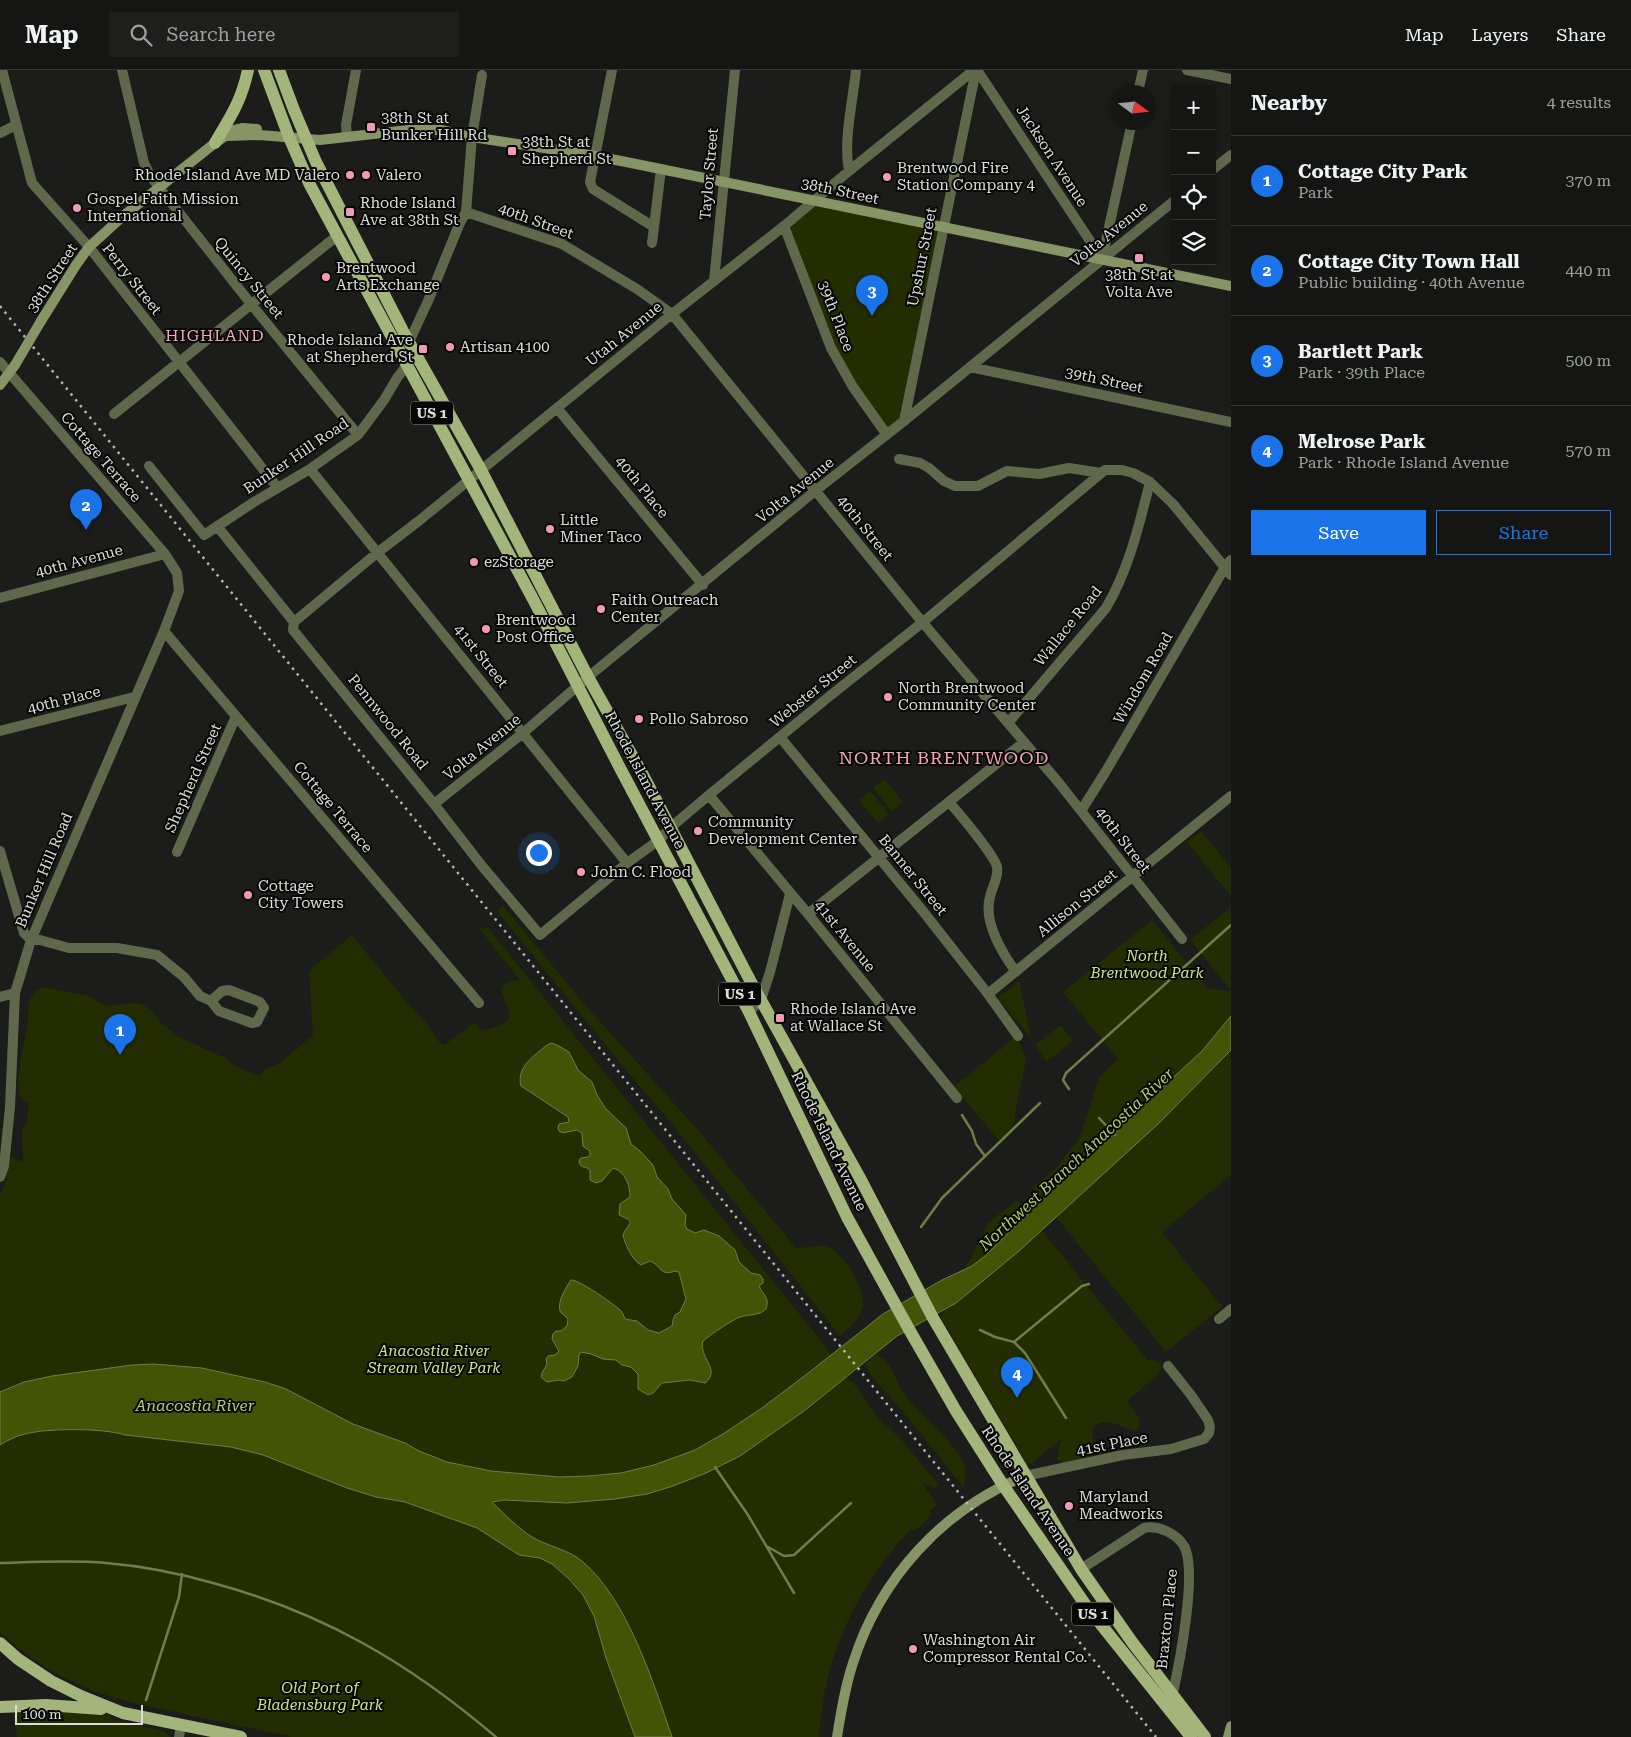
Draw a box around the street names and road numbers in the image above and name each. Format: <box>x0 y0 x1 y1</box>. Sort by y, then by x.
street label: Jackson Avenue <box>1012 102 1092 210</box>
street label: Taylor Street <box>696 127 722 221</box>
street label: 38th Street <box>800 174 881 208</box>
street label: Volta Avenue <box>1067 197 1151 271</box>
street label: 40th Street <box>496 199 577 243</box>
street label: Upshur Street <box>904 206 941 308</box>
street label: Quincy Street <box>211 234 288 323</box>
street label: 38th Street <box>23 240 81 316</box>
street label: Perry Street <box>98 240 166 319</box>
street label: 39th Place <box>814 278 858 354</box>
street label: Utah Avenue <box>582 298 666 370</box>
street label: 39th Street <box>1064 363 1145 397</box>
road number: US 1 <box>411 402 453 424</box>
street label: Cottage Terrace <box>57 408 145 506</box>
street label: Bunker Hill Road <box>240 414 352 498</box>
street label: 40th Place <box>612 452 672 522</box>
street label: Volta Avenue <box>753 453 837 527</box>
street label: 40th Street <box>833 492 897 565</box>
street label: 40th Avenue <box>33 541 125 581</box>
street label: Wallace Road <box>1030 582 1106 669</box>
street label: 41st Street <box>450 621 512 692</box>
street label: Windom Road <box>1110 629 1177 727</box>
street label: Webster Street <box>766 650 860 731</box>
street label: Pennwood Road <box>344 671 432 774</box>
street label: 40th Place <box>26 682 102 718</box>
street label: Rhode Island Avenue <box>601 708 689 852</box>
street label: Volta Avenue <box>440 710 524 784</box>
street label: Shepherd Street <box>161 720 225 835</box>
street label: Cottage Terrace <box>290 758 376 856</box>
street label: 40th Street <box>1092 803 1155 877</box>
street label: Bunker Hill Road <box>12 809 76 930</box>
street label: Banner Street <box>875 831 951 919</box>
street label: Allison Street <box>1033 865 1121 941</box>
street label: 41st Avenue <box>811 896 879 976</box>
road number: US 1 <box>719 982 761 1006</box>
street label: Rhode Island Avenue <box>787 1068 871 1214</box>
street label: Rhode Island Avenue <box>978 1422 1078 1560</box>
street label: 41st Place <box>1075 1428 1149 1460</box>
street label: Braxton Place <box>1153 1568 1181 1670</box>
road number: US 1 <box>1072 1602 1114 1626</box>

